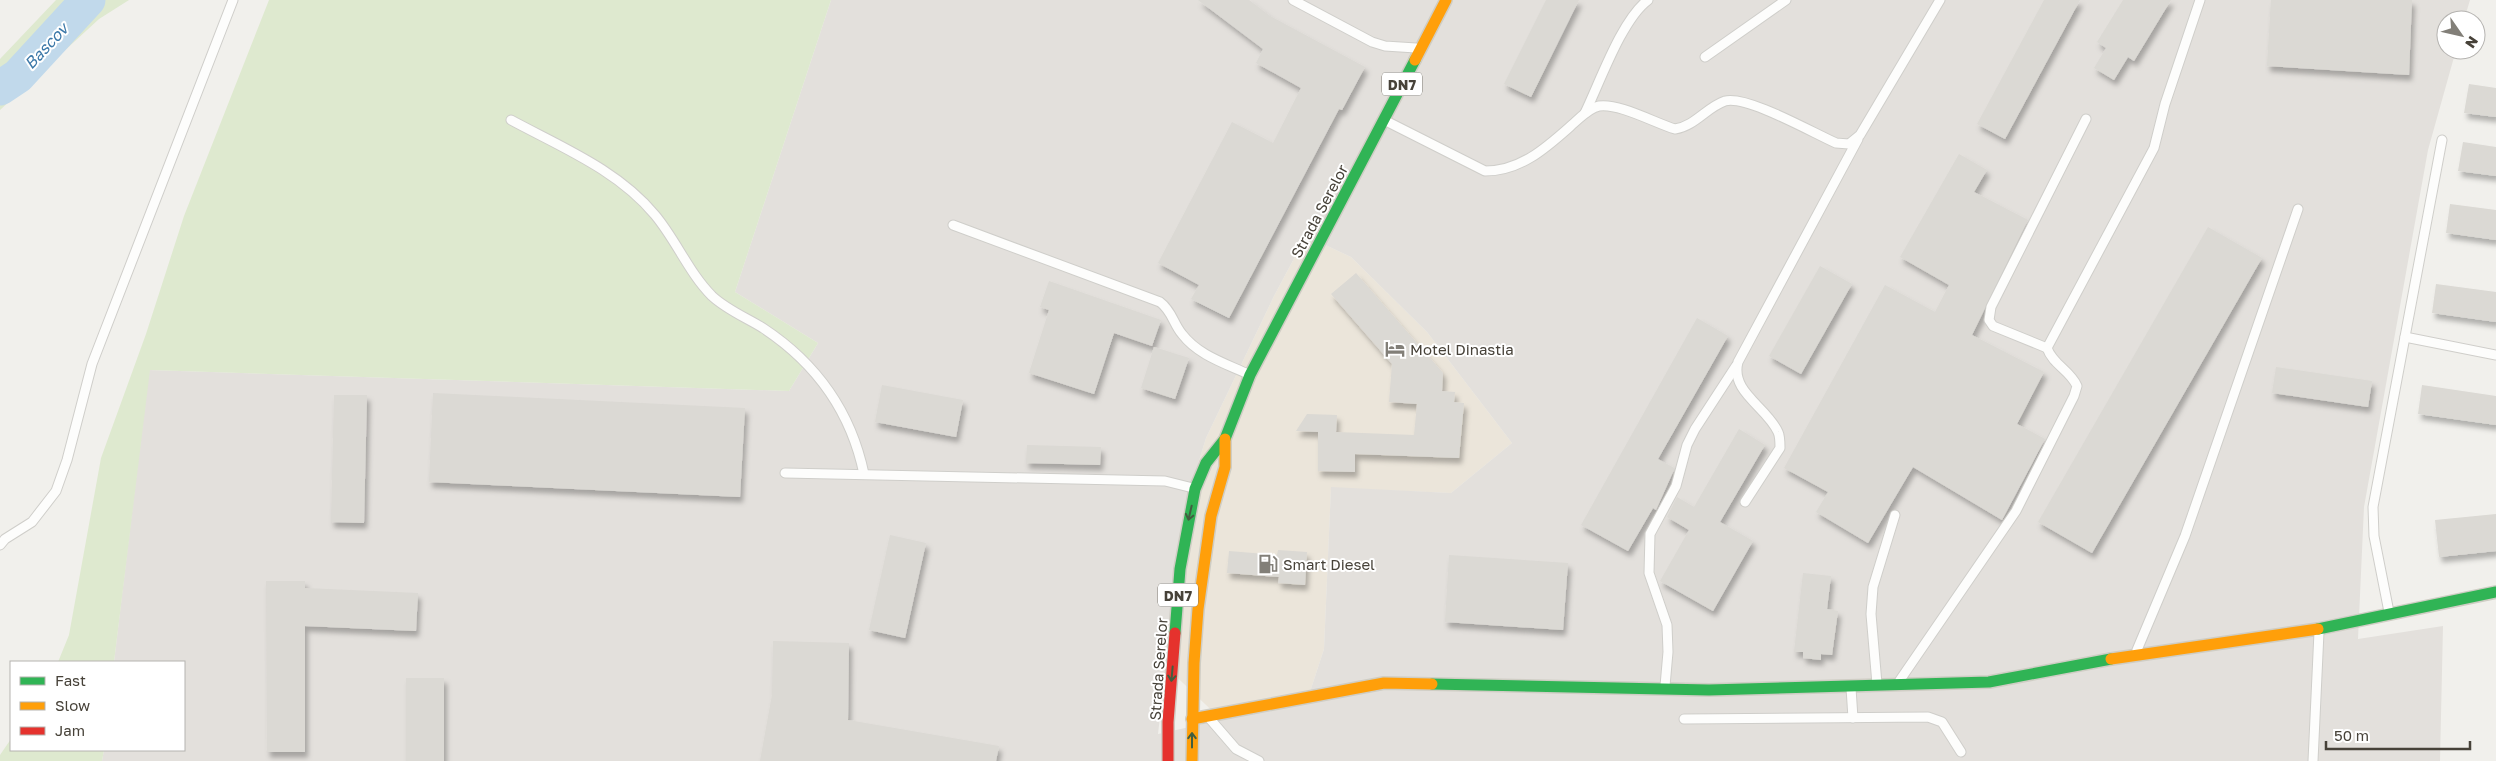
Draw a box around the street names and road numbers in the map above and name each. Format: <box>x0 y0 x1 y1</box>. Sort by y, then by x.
road number: DN7 <box>1382 72 1422 96</box>
street label: Strada Serelor <box>1287 161 1351 261</box>
road number: DN7 <box>1158 584 1198 606</box>
street label: Strada Serelor <box>1145 617 1171 721</box>

